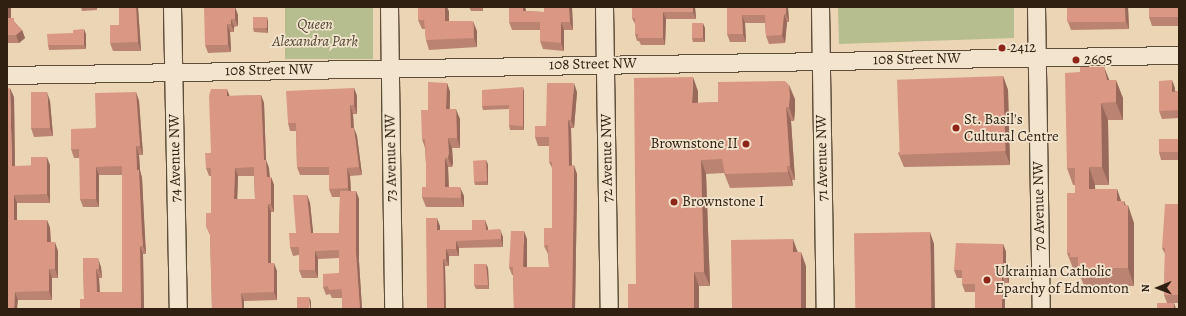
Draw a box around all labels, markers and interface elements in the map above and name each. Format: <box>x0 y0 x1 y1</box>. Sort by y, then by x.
park label: Queen Alexandra Park <box>272 15 358 50</box>
place label: 2412 <box>1010 39 1036 57</box>
marker: 2412 <box>997 43 1007 53</box>
street label: 108 Street NW <box>873 49 961 69</box>
place label: 2605 <box>1084 51 1112 69</box>
street label: 108 Street NW <box>549 54 637 74</box>
marker: 2605 <box>1071 55 1081 65</box>
street label: 108 Street NW <box>225 60 313 80</box>
place label: St. Basil's Cultural Centre <box>964 110 1059 145</box>
street label: 72 Avenue NW <box>597 113 617 203</box>
street label: 74 Avenue NW <box>165 114 185 202</box>
street label: 73 Avenue NW <box>381 114 401 202</box>
street label: 71 Avenue NW <box>812 114 832 202</box>
marker: St. Basil's Cultural Centre <box>951 123 961 133</box>
place label: Brownstone II <box>650 135 738 153</box>
marker: Brownstone II <box>741 139 751 149</box>
street label: 70 Avenue NW <box>1029 161 1049 251</box>
place label: Brownstone I <box>682 193 764 211</box>
marker: Brownstone I <box>669 197 679 207</box>
place label: Ukrainian Catholic Eparchy of Edmonton <box>995 262 1129 297</box>
north arrow <box>1138 268 1178 308</box>
marker: Ukrainian Catholic Eparchy of Edmonton <box>982 275 992 285</box>
text: N <box>1138 284 1153 292</box>

